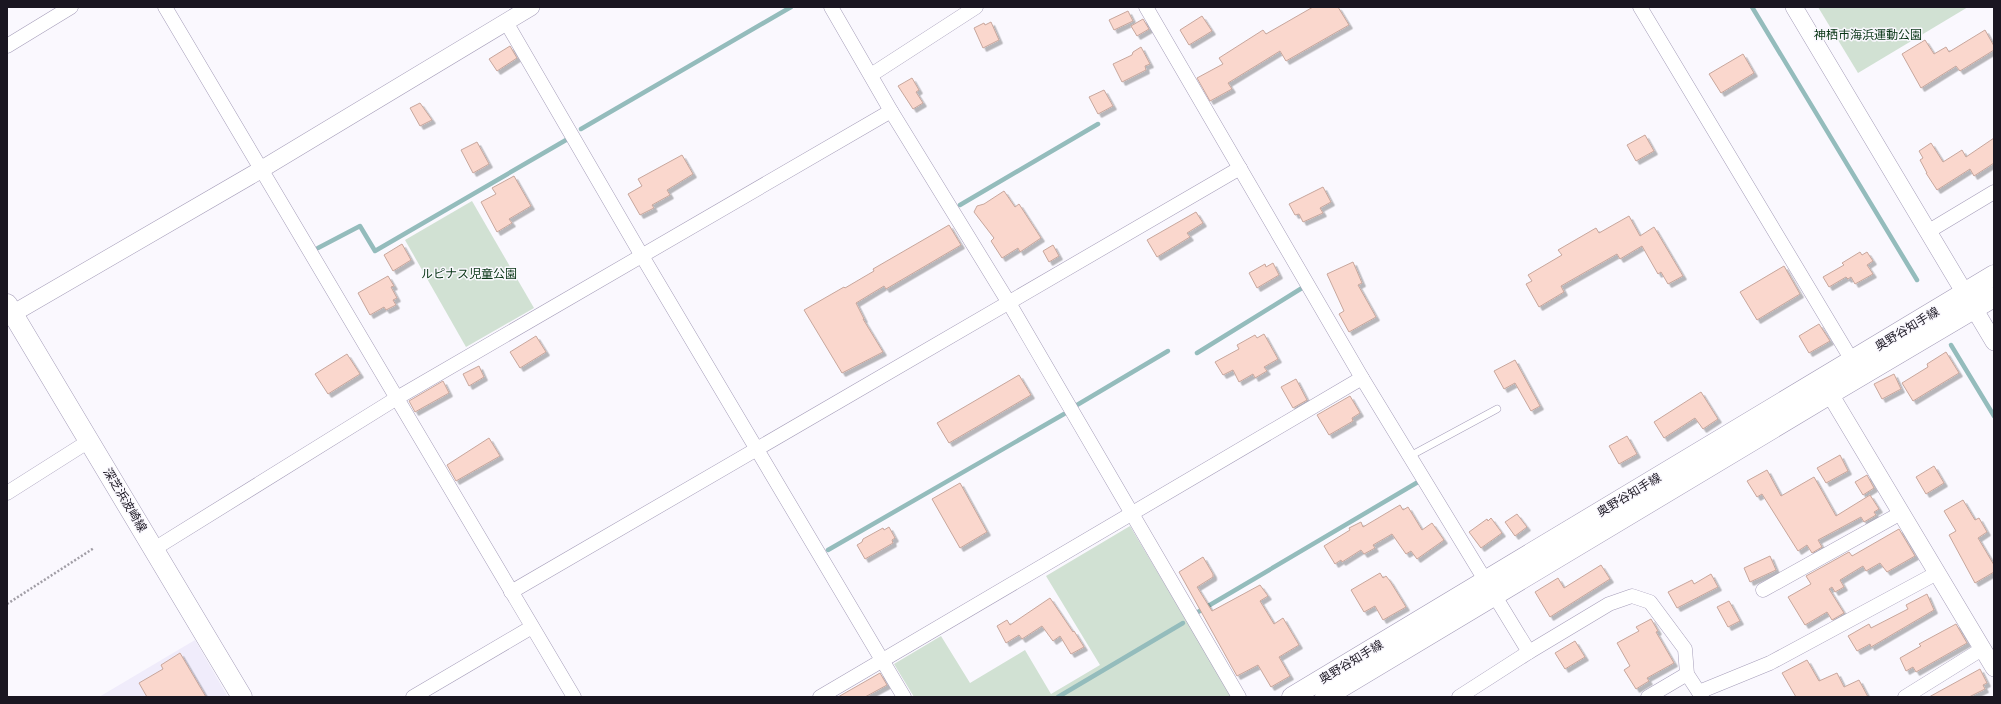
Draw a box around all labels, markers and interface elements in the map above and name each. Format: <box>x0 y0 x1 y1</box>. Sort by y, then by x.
park label: 神栖市海浜運動公園 <box>1814 27 1922 42</box>
park label: ルピナス児童公園 <box>421 266 517 281</box>
street label: 奥野谷知手線 <box>1872 304 1941 354</box>
street label: 深芝浜波崎線 <box>100 465 150 534</box>
street label: 奥野谷知手線 <box>1594 470 1663 520</box>
street label: 奥野谷知手線 <box>1316 637 1385 687</box>

